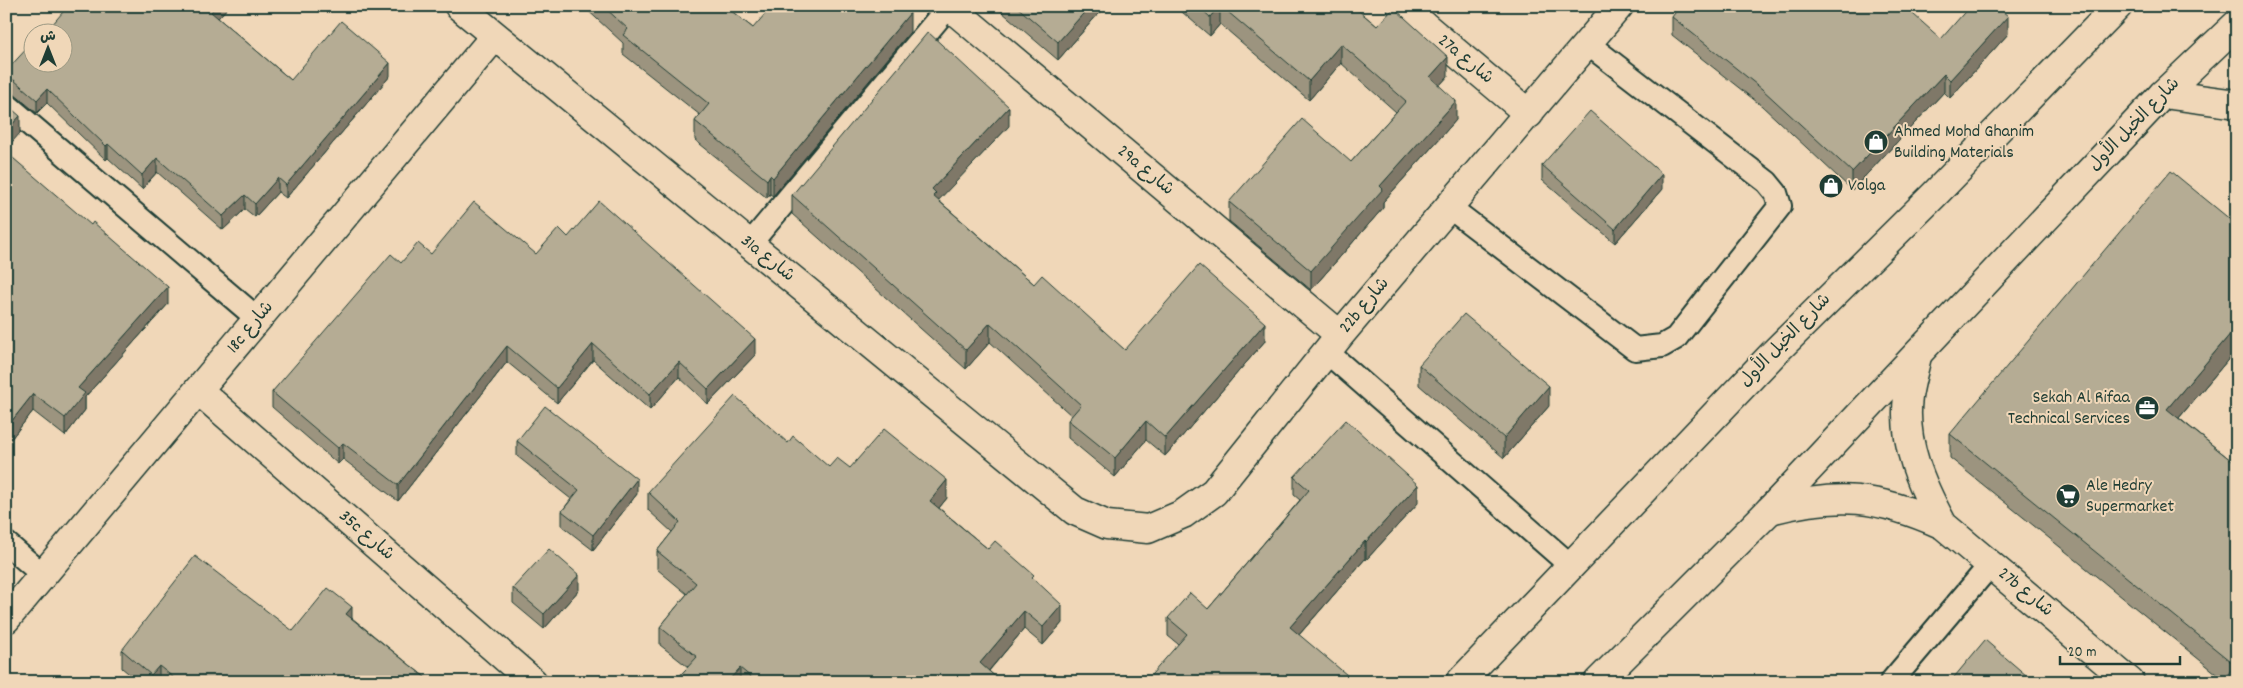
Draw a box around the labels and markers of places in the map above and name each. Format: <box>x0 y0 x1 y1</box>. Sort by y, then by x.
place label: Ahmed Mohd Ghanim Building Materials <box>1894 120 2034 166</box>
shop icon: Ahmed Mohd Ghanim Building Materials <box>1863 129 1889 155</box>
shop icon: Volga <box>1818 173 1844 199</box>
place label: Volga <box>1848 174 1886 199</box>
place label: Sekah Al Rifaa Technical Services <box>2008 386 2131 432</box>
office icon: Sekah Al Rifaa Technical Services <box>2134 395 2160 421</box>
place label: Ale Hedry Supermarket <box>2086 474 2174 520</box>
supermarket icon: Ale Hedry Supermarket <box>2055 483 2081 509</box>

